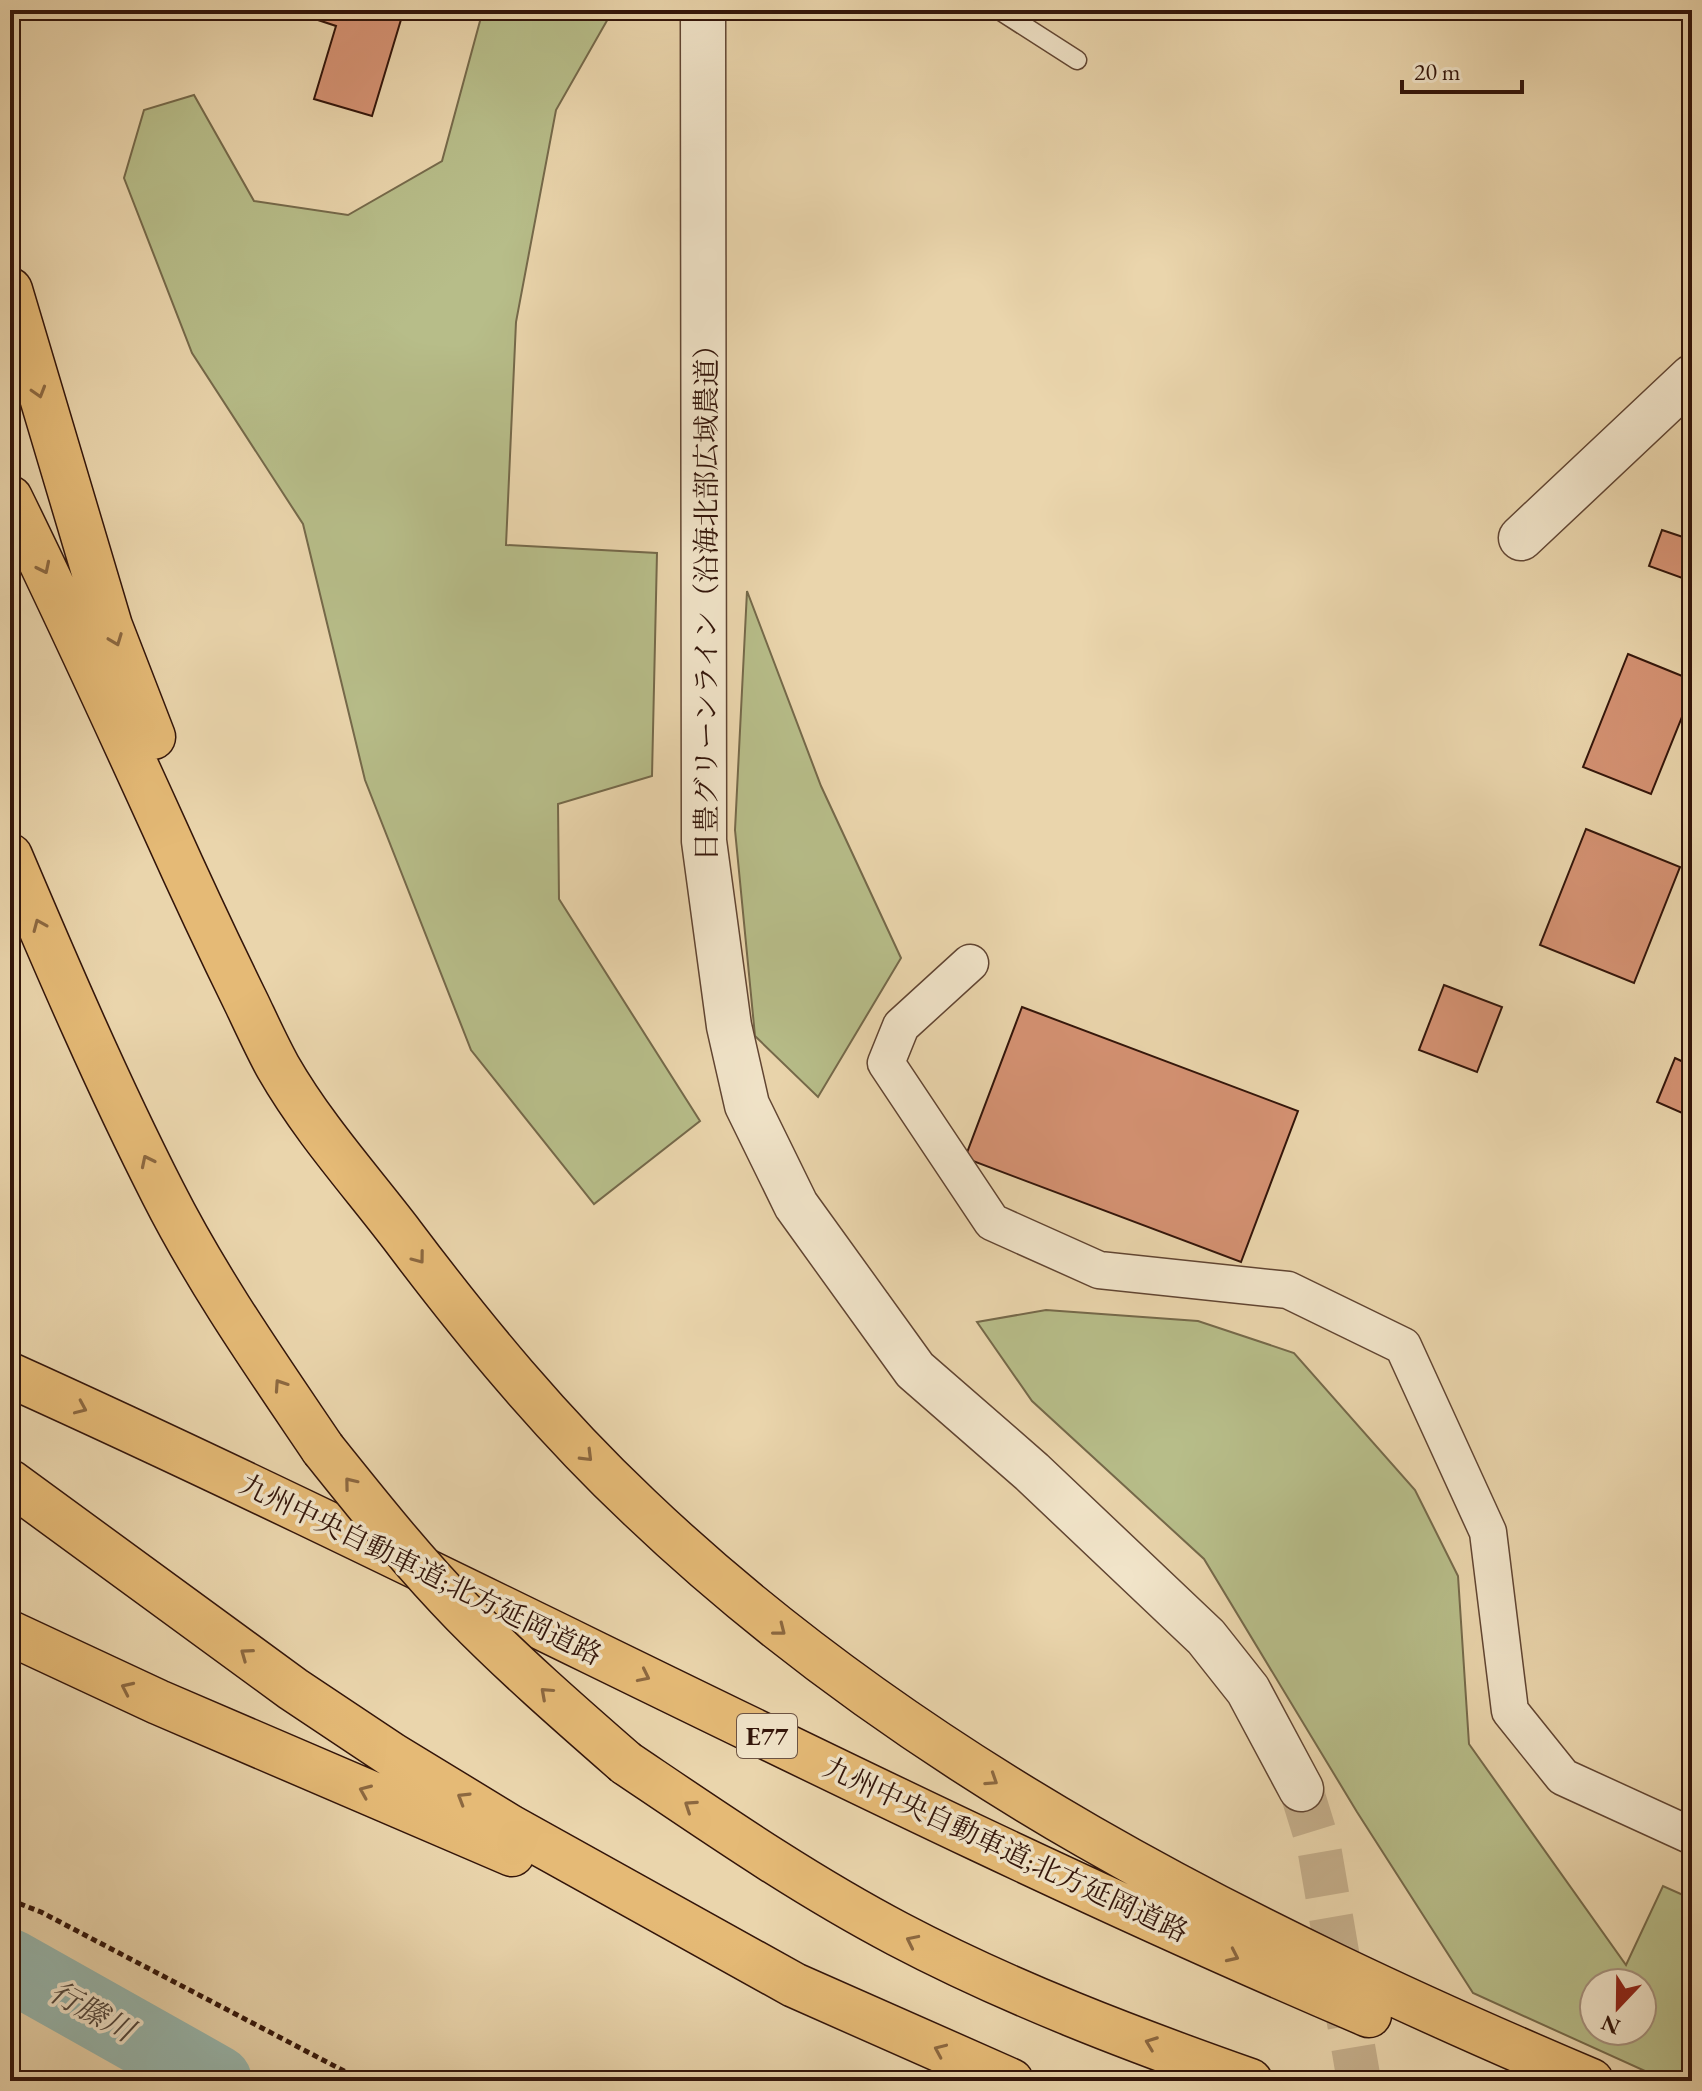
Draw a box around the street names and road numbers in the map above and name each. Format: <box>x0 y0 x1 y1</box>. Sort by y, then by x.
street label: 日豊グリーンライン（沿海北部広域農道） <box>688 331 724 861</box>
street label: 九州中央自動車道;北方延岡道路 <box>234 1466 608 1672</box>
road number: E77 <box>737 1714 797 1758</box>
street label: 九州中央自動車道;北方延岡道路 <box>818 1749 1194 1949</box>

